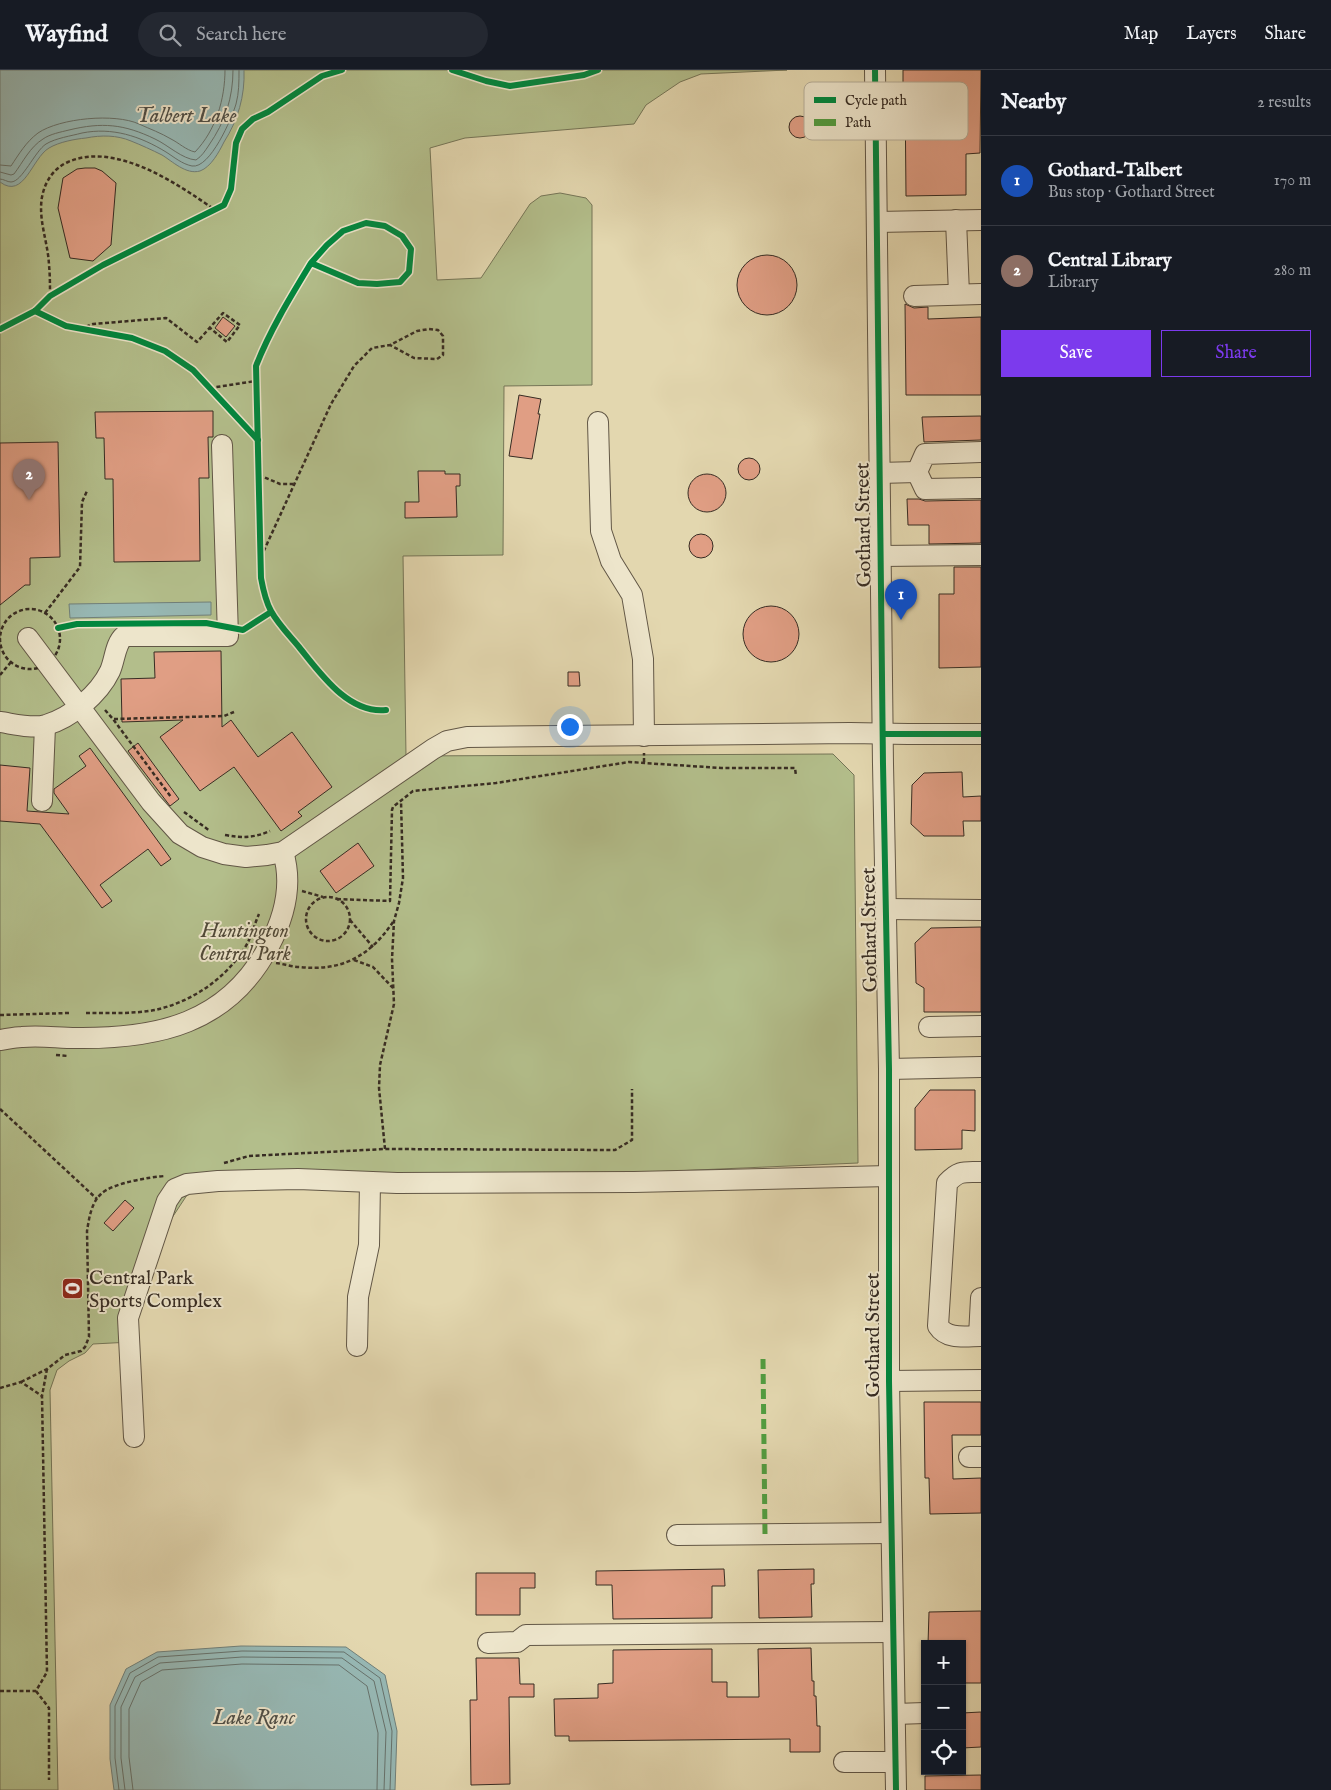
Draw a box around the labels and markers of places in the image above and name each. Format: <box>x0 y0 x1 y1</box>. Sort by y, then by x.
pin: 2 <box>13 459 45 500</box>
pin: 1 <box>885 579 917 620</box>
place label: Central Park Sports Complex <box>89 1266 222 1314</box>
sports icon: Central Park Sports Complex <box>61 1277 85 1301</box>

